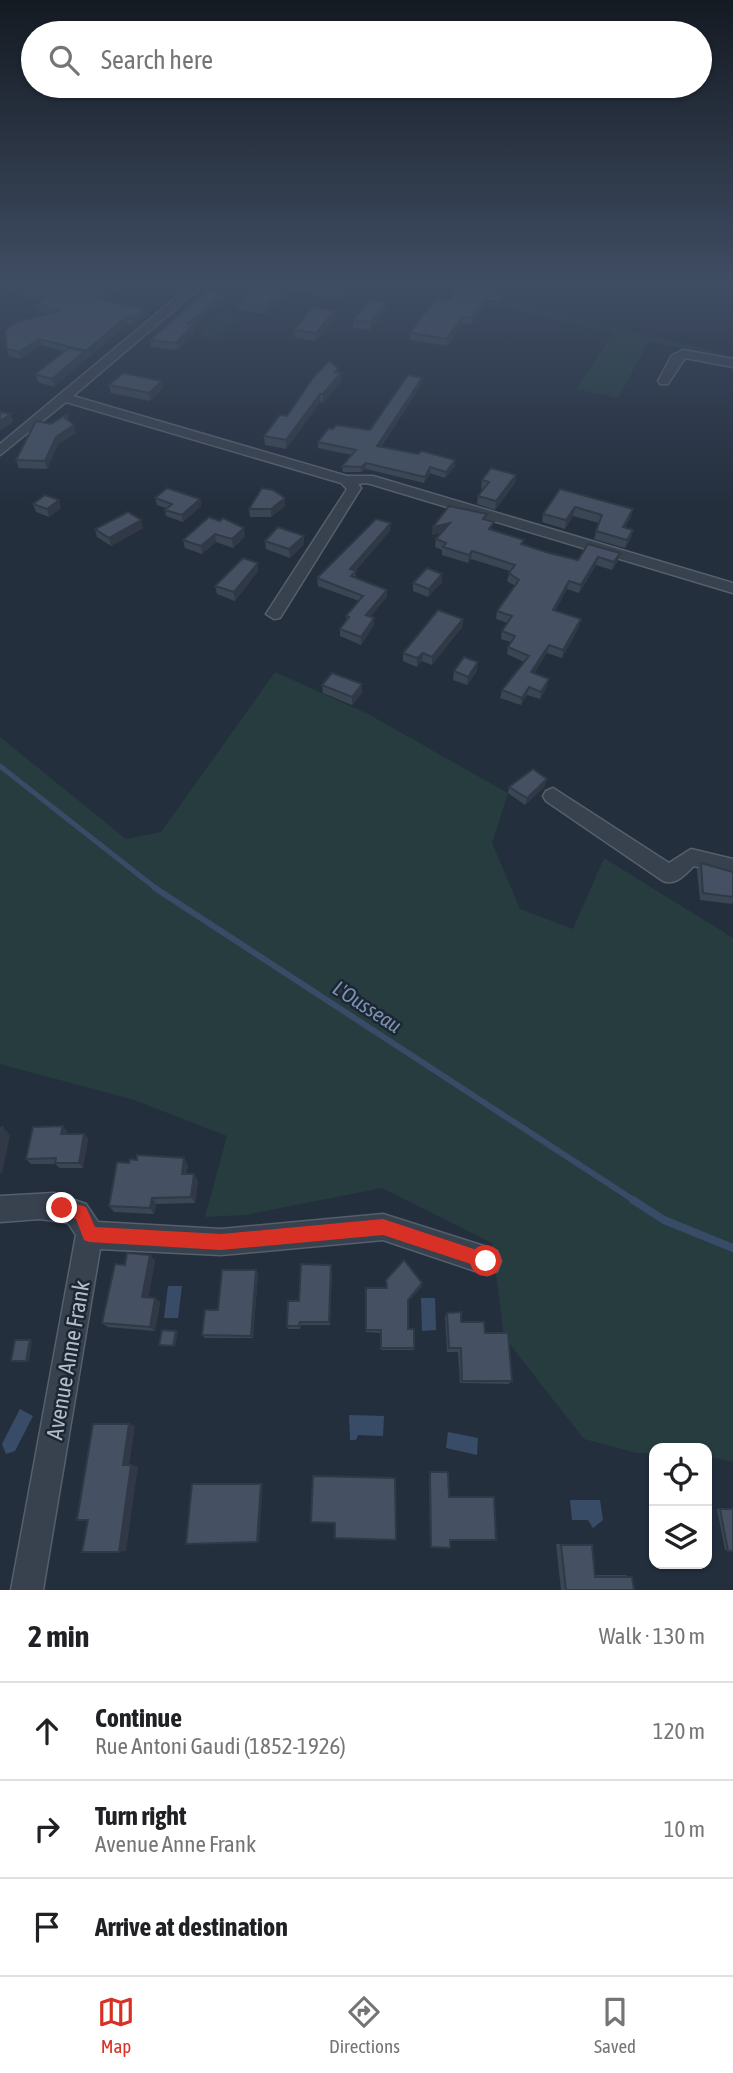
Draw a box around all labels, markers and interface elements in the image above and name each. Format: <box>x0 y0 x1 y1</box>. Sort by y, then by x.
search box <box>21 21 712 98</box>
icon: search <box>45 41 83 79</box>
text: Search here <box>101 45 213 75</box>
water label: L'Ousseau <box>329 975 406 1037</box>
route end <box>46 1192 77 1223</box>
route start <box>470 1245 501 1276</box>
street label: Avenue Anne Frank <box>41 1278 95 1442</box>
map controls <box>649 1443 712 1569</box>
button: locate <box>649 1443 712 1506</box>
button: layers <box>649 1506 712 1569</box>
text: 2 min <box>28 1619 89 1653</box>
text: Walk · 130 m <box>599 1623 705 1649</box>
text: Continue <box>95 1703 182 1733</box>
icon: ahead <box>28 1712 66 1750</box>
text: 120 m <box>653 1718 705 1744</box>
text: Rue Antoni Gaudi (1852-1926) <box>95 1733 346 1759</box>
text: Turn right <box>95 1801 186 1831</box>
icon: right <box>28 1810 66 1848</box>
text: 10 m <box>664 1816 705 1842</box>
text: Avenue Anne Frank <box>95 1831 256 1857</box>
icon: arrive <box>28 1908 66 1946</box>
text: Arrive at destination <box>95 1912 288 1942</box>
tab: Map <box>97 1993 135 2057</box>
tab: Directions <box>329 1993 400 2057</box>
tab: Saved <box>594 1993 636 2057</box>

